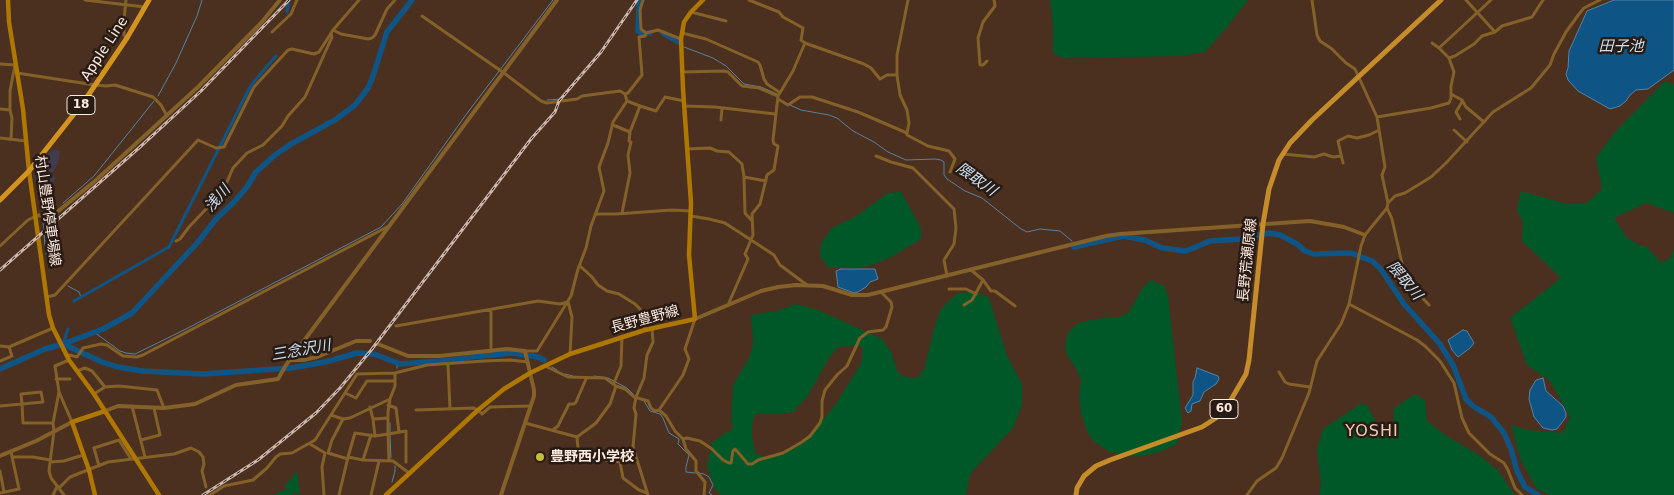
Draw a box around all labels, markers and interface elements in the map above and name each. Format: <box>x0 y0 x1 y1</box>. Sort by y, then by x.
street label: Apple Line <box>78 14 132 84</box>
water label: 田子池 <box>1599 38 1643 56</box>
road number: 18 <box>67 96 95 114</box>
street label: 村山豊野停車場線 <box>31 154 63 268</box>
water label: 隈取川 <box>952 160 1000 200</box>
water label: 浅川 <box>201 182 235 216</box>
street label: 長野荒瀬原線 <box>1235 217 1261 303</box>
water label: 隈取川 <box>1383 258 1425 304</box>
street label: 長野豊野線 <box>609 303 681 337</box>
water label: 三念沢川 <box>270 337 332 365</box>
road number: 60 <box>1210 399 1238 418</box>
district label: YOSHI <box>1345 422 1399 442</box>
place label: 豊野西小学校 <box>550 449 634 465</box>
marker: 豊野西小学校 <box>534 451 546 463</box>

